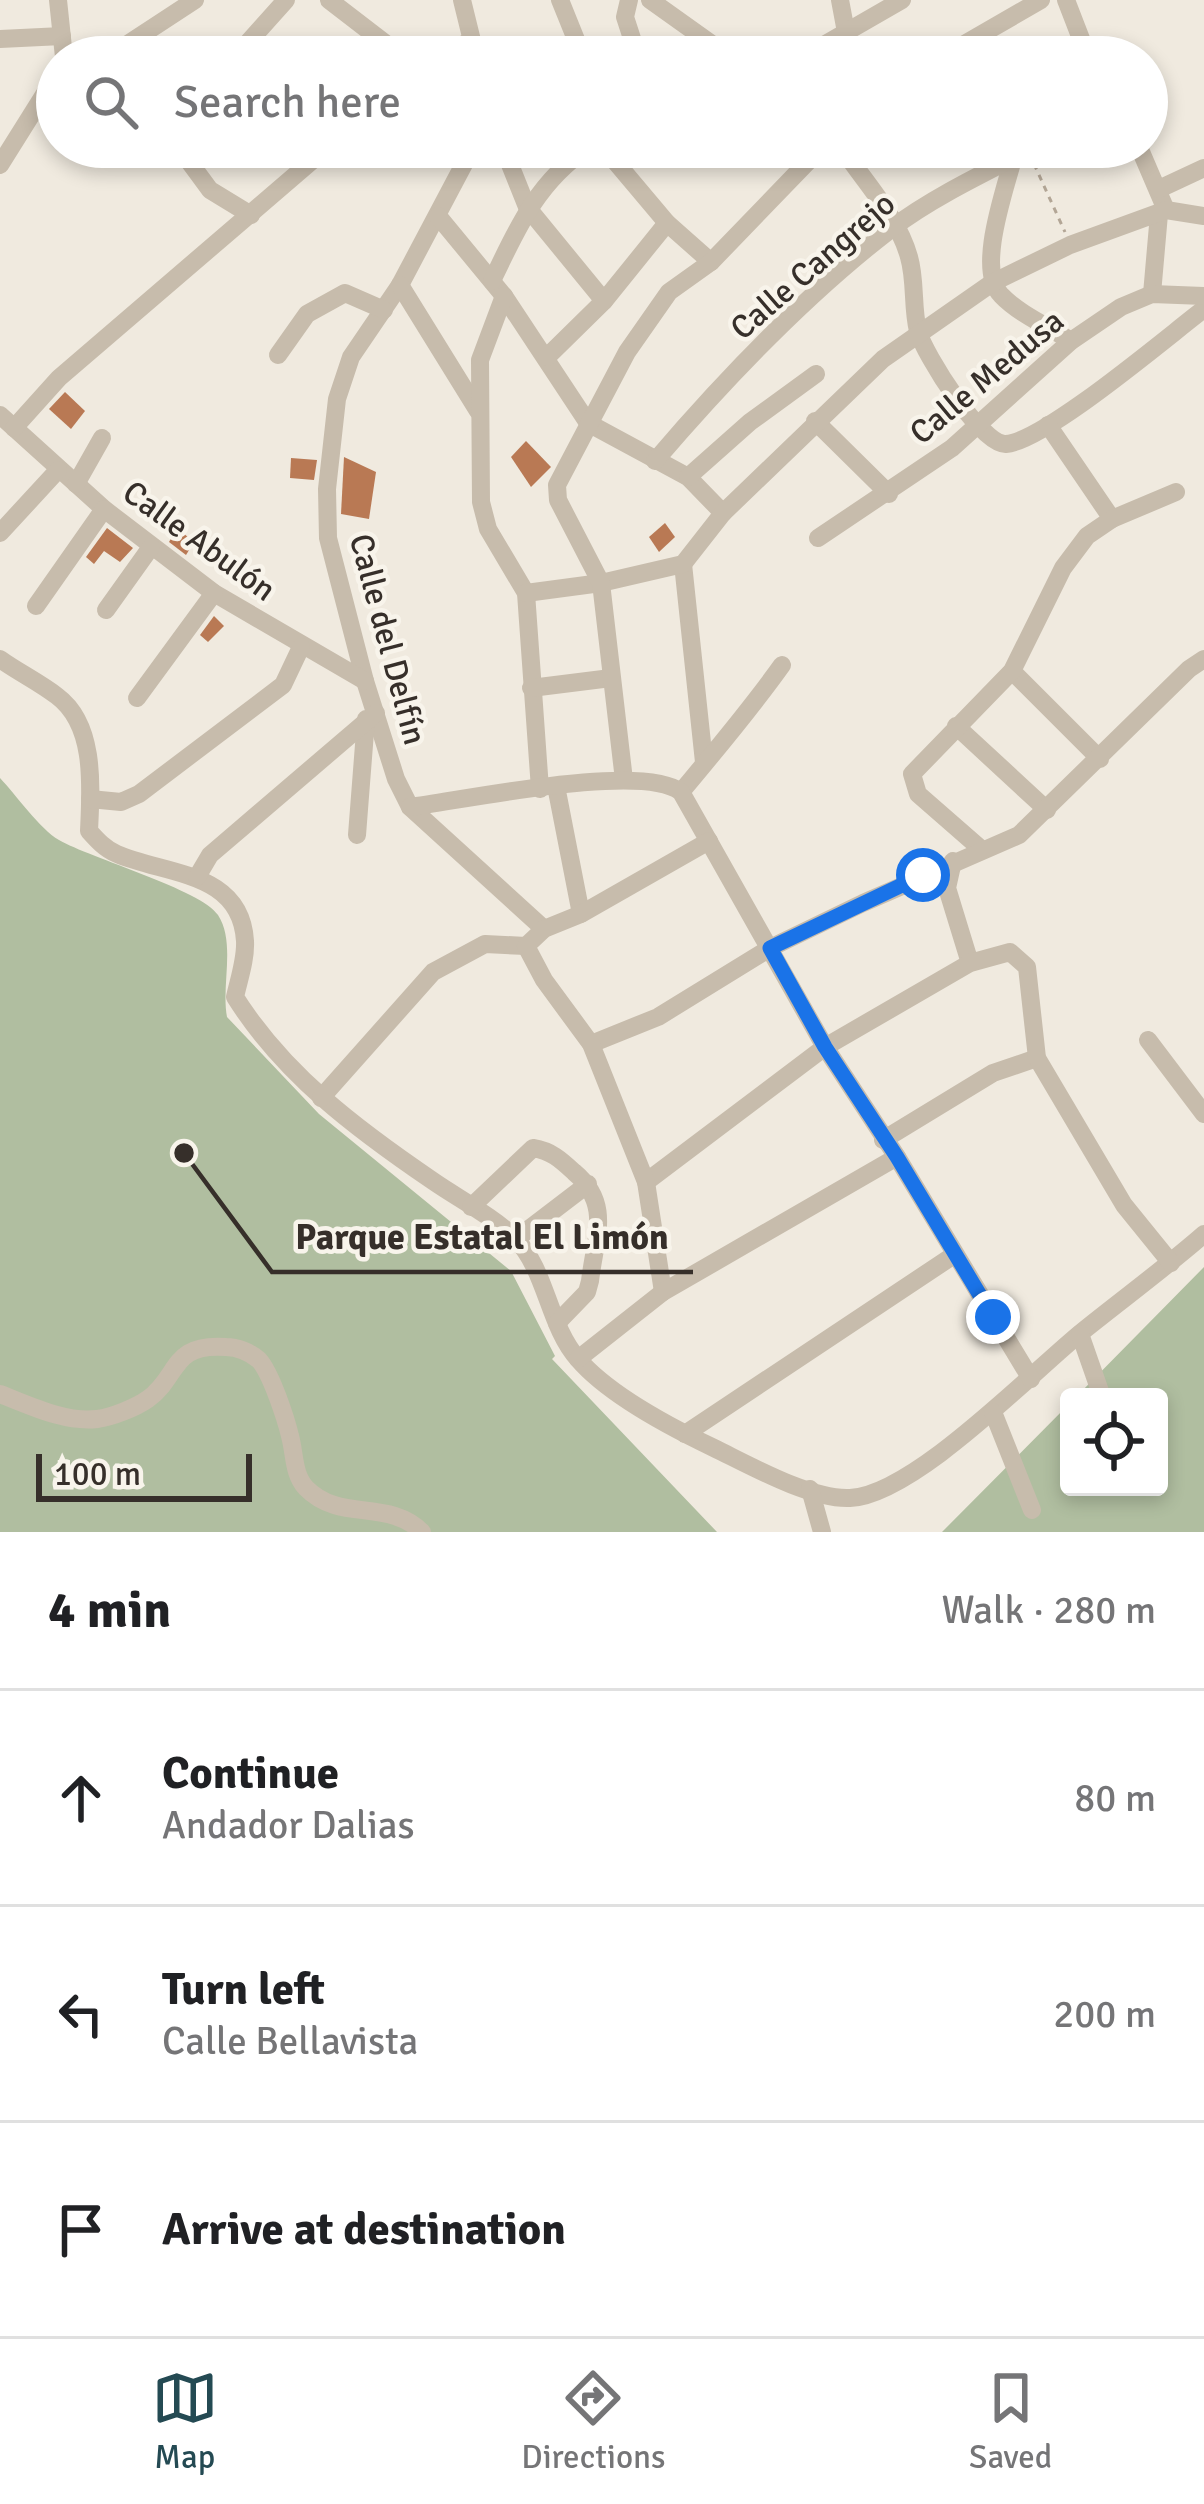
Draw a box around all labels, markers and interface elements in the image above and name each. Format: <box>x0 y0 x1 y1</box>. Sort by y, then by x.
search box <box>36 36 1168 168</box>
icon: search <box>78 69 144 135</box>
text: Search here <box>174 75 401 130</box>
street label: Calle Cangrejo <box>722 183 904 349</box>
street label: Calle Medusa <box>901 301 1072 454</box>
street label: Calle Abulón <box>115 472 284 610</box>
street label: Calle del Delfín <box>340 529 435 749</box>
route start <box>896 848 950 902</box>
callout: Parque Estatal El Limón <box>272 1200 693 1272</box>
text: Parque Estatal El Limón <box>295 1215 669 1260</box>
route end <box>966 1290 1020 1344</box>
map controls <box>1060 1388 1168 1496</box>
button: locate <box>1060 1388 1168 1496</box>
scale bar <box>36 1448 252 1501</box>
text: 100 m <box>54 1454 141 1495</box>
text: 4 min <box>48 1579 171 1642</box>
text: Walk · 280 m <box>942 1586 1156 1634</box>
text: Continue <box>162 1746 339 1801</box>
icon: ahead <box>48 1765 114 1831</box>
text: 80 m <box>1074 1774 1156 1822</box>
text: Andador Dalias <box>162 1801 415 1849</box>
text: Turn left <box>162 1962 325 2017</box>
icon: left <box>48 1981 114 2047</box>
text: 200 m <box>1053 1990 1156 2038</box>
text: Calle Bellavista <box>162 2017 418 2065</box>
icon: arrive <box>48 2197 114 2263</box>
text: Arrive at destination <box>162 2202 566 2257</box>
tab: Map <box>152 2365 218 2478</box>
tab: Directions <box>521 2365 666 2478</box>
tab: Saved <box>969 2365 1052 2478</box>

